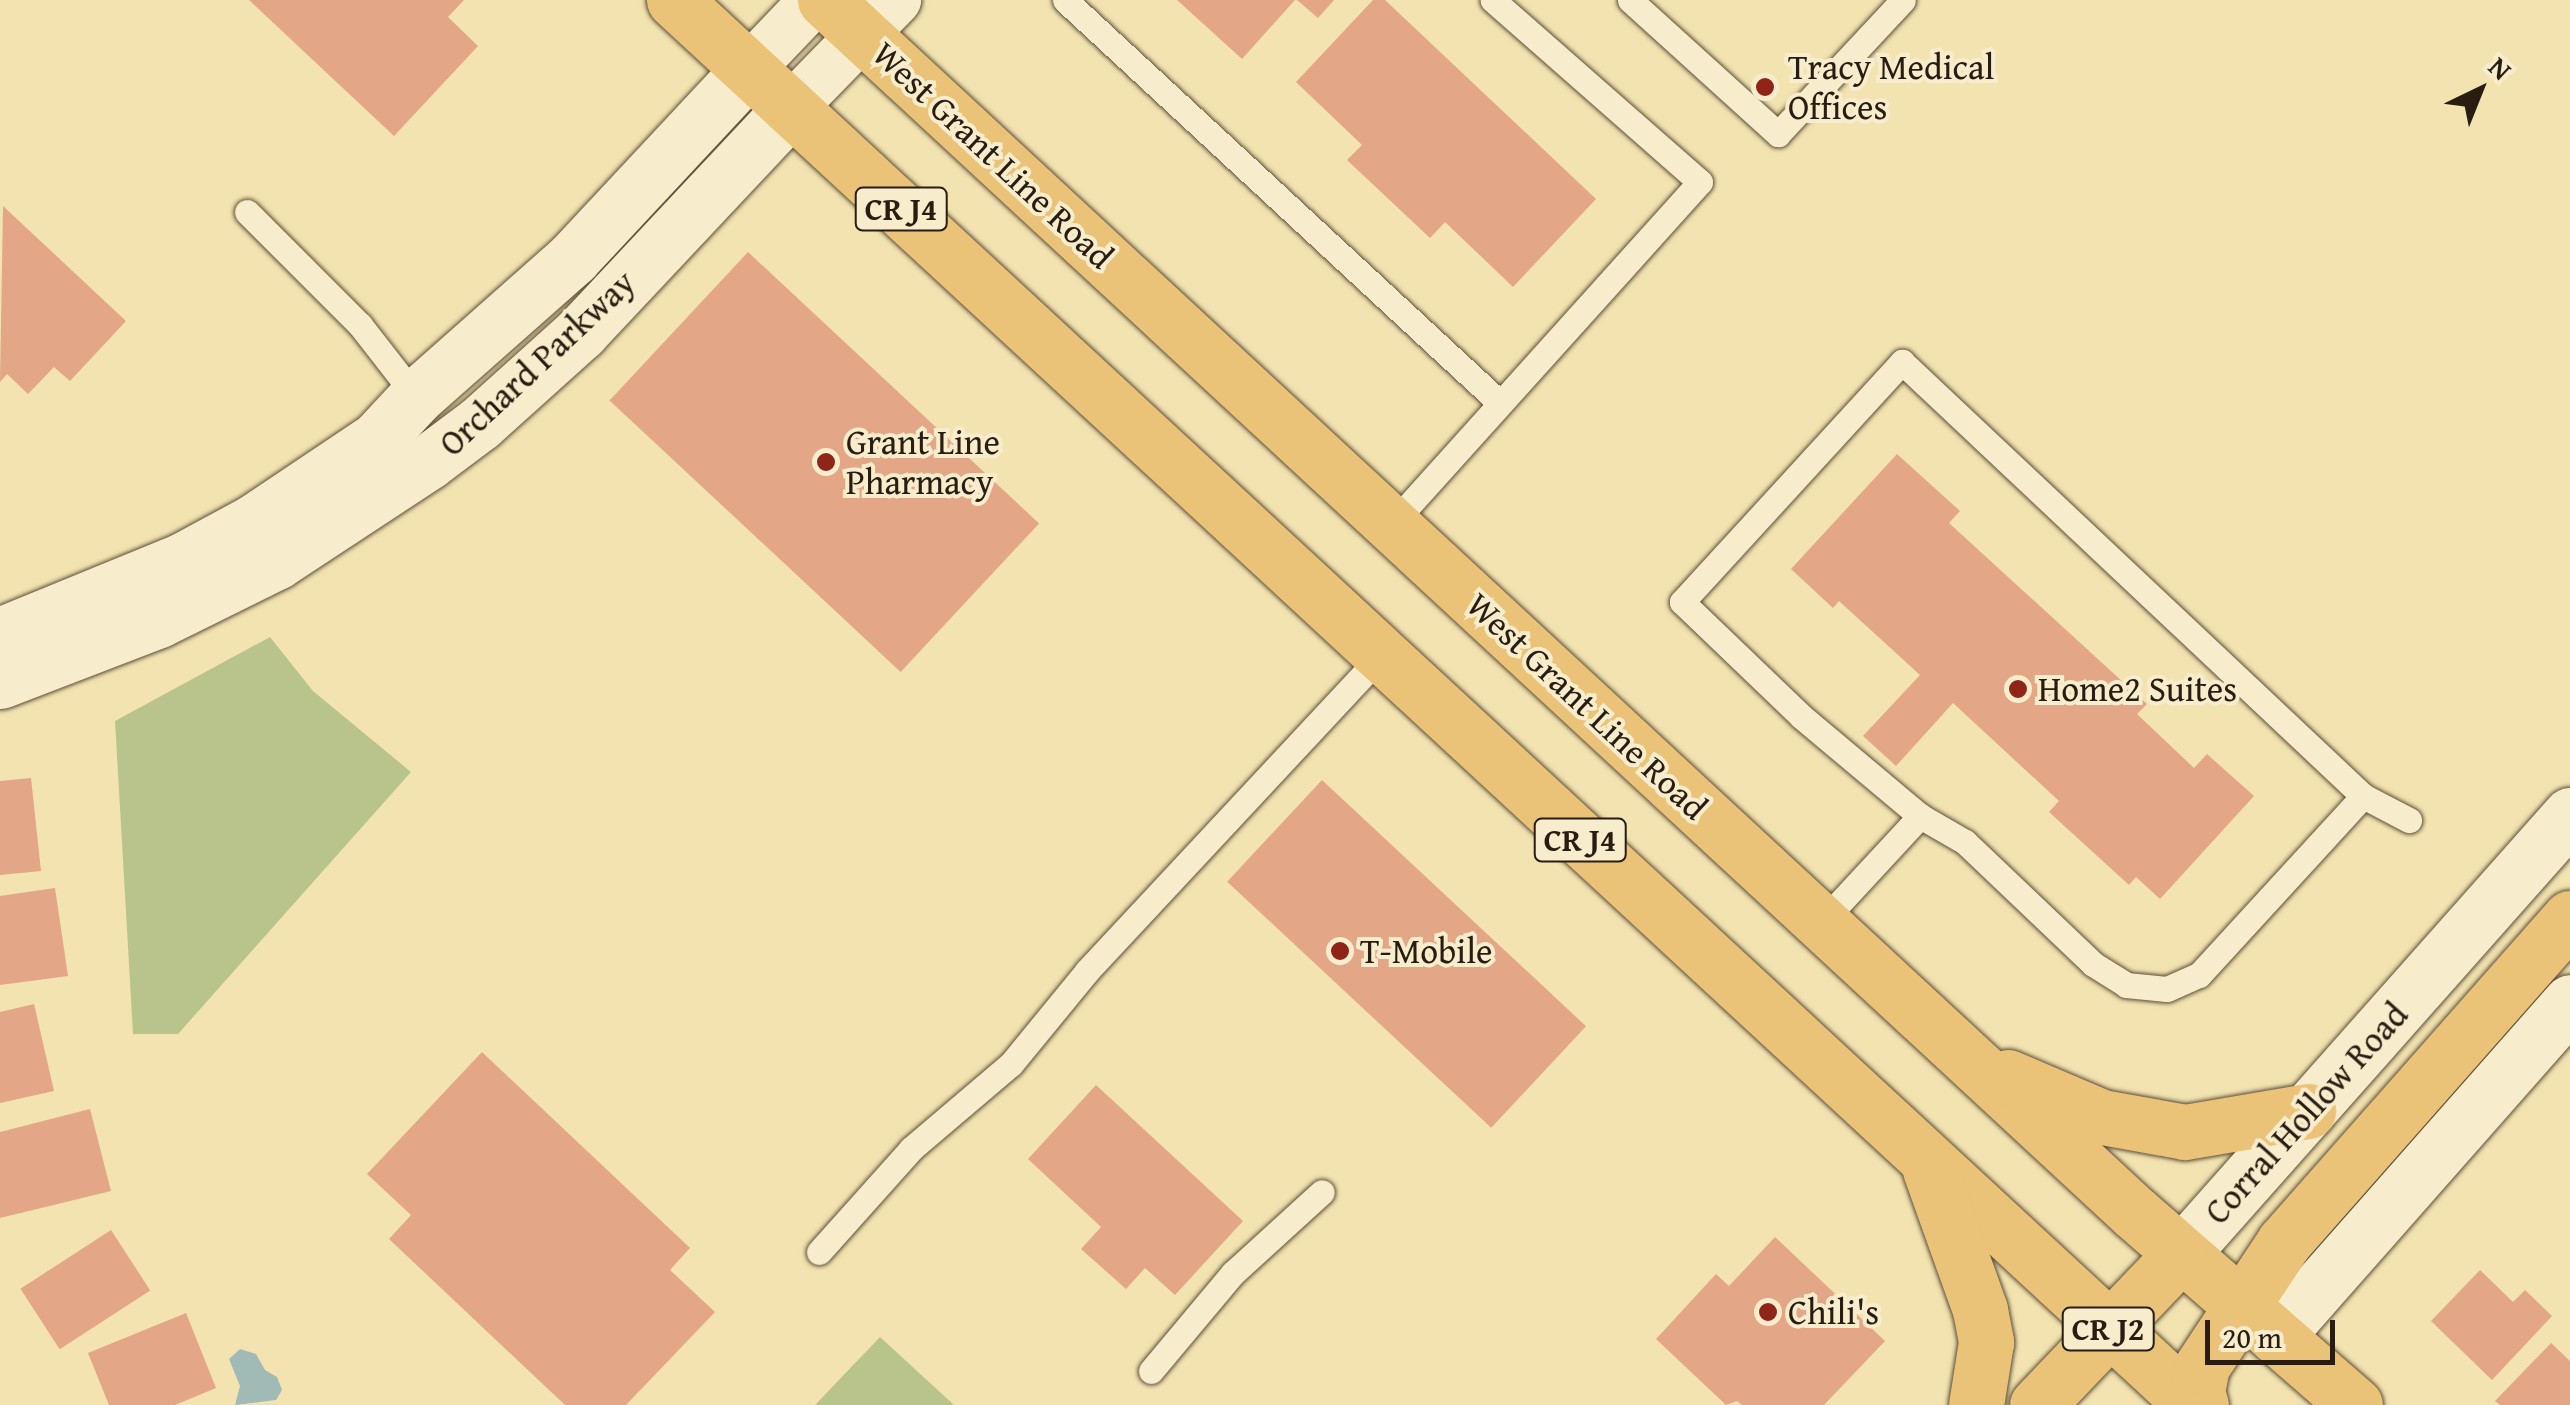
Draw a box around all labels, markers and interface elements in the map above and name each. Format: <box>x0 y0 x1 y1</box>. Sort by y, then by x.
street label: West Grant Line Road <box>864 33 1122 277</box>
north arrow <box>2430 40 2530 140</box>
place label: Tracy Medical Offices <box>1788 46 1994 128</box>
text: N <box>2480 46 2522 89</box>
marker: Tracy Medical Offices <box>1752 74 1778 100</box>
road number: CR J4 <box>854 182 948 236</box>
street label: Orchard Parkway <box>430 261 644 465</box>
place label: Grant Line Pharmacy <box>846 421 1000 503</box>
marker: Grant Line Pharmacy <box>815 451 837 473</box>
street label: West Grant Line Road <box>1458 584 1716 828</box>
place label: Home2 Suites <box>2038 668 2237 710</box>
marker: Home2 Suites <box>2007 678 2029 700</box>
road number: CR J4 <box>1532 813 1628 867</box>
place label: T-Mobile <box>1360 930 1492 972</box>
marker: T-Mobile <box>1329 940 1351 962</box>
street label: Corral Hollow Road <box>2196 994 2416 1232</box>
place label: Chili's <box>1788 1291 1879 1333</box>
scale bar <box>2210 1300 2340 1362</box>
marker: Chili's <box>1757 1301 1779 1323</box>
road number: CR J2 <box>2060 1302 2156 1356</box>
text: 20 m <box>2222 1315 2282 1359</box>

